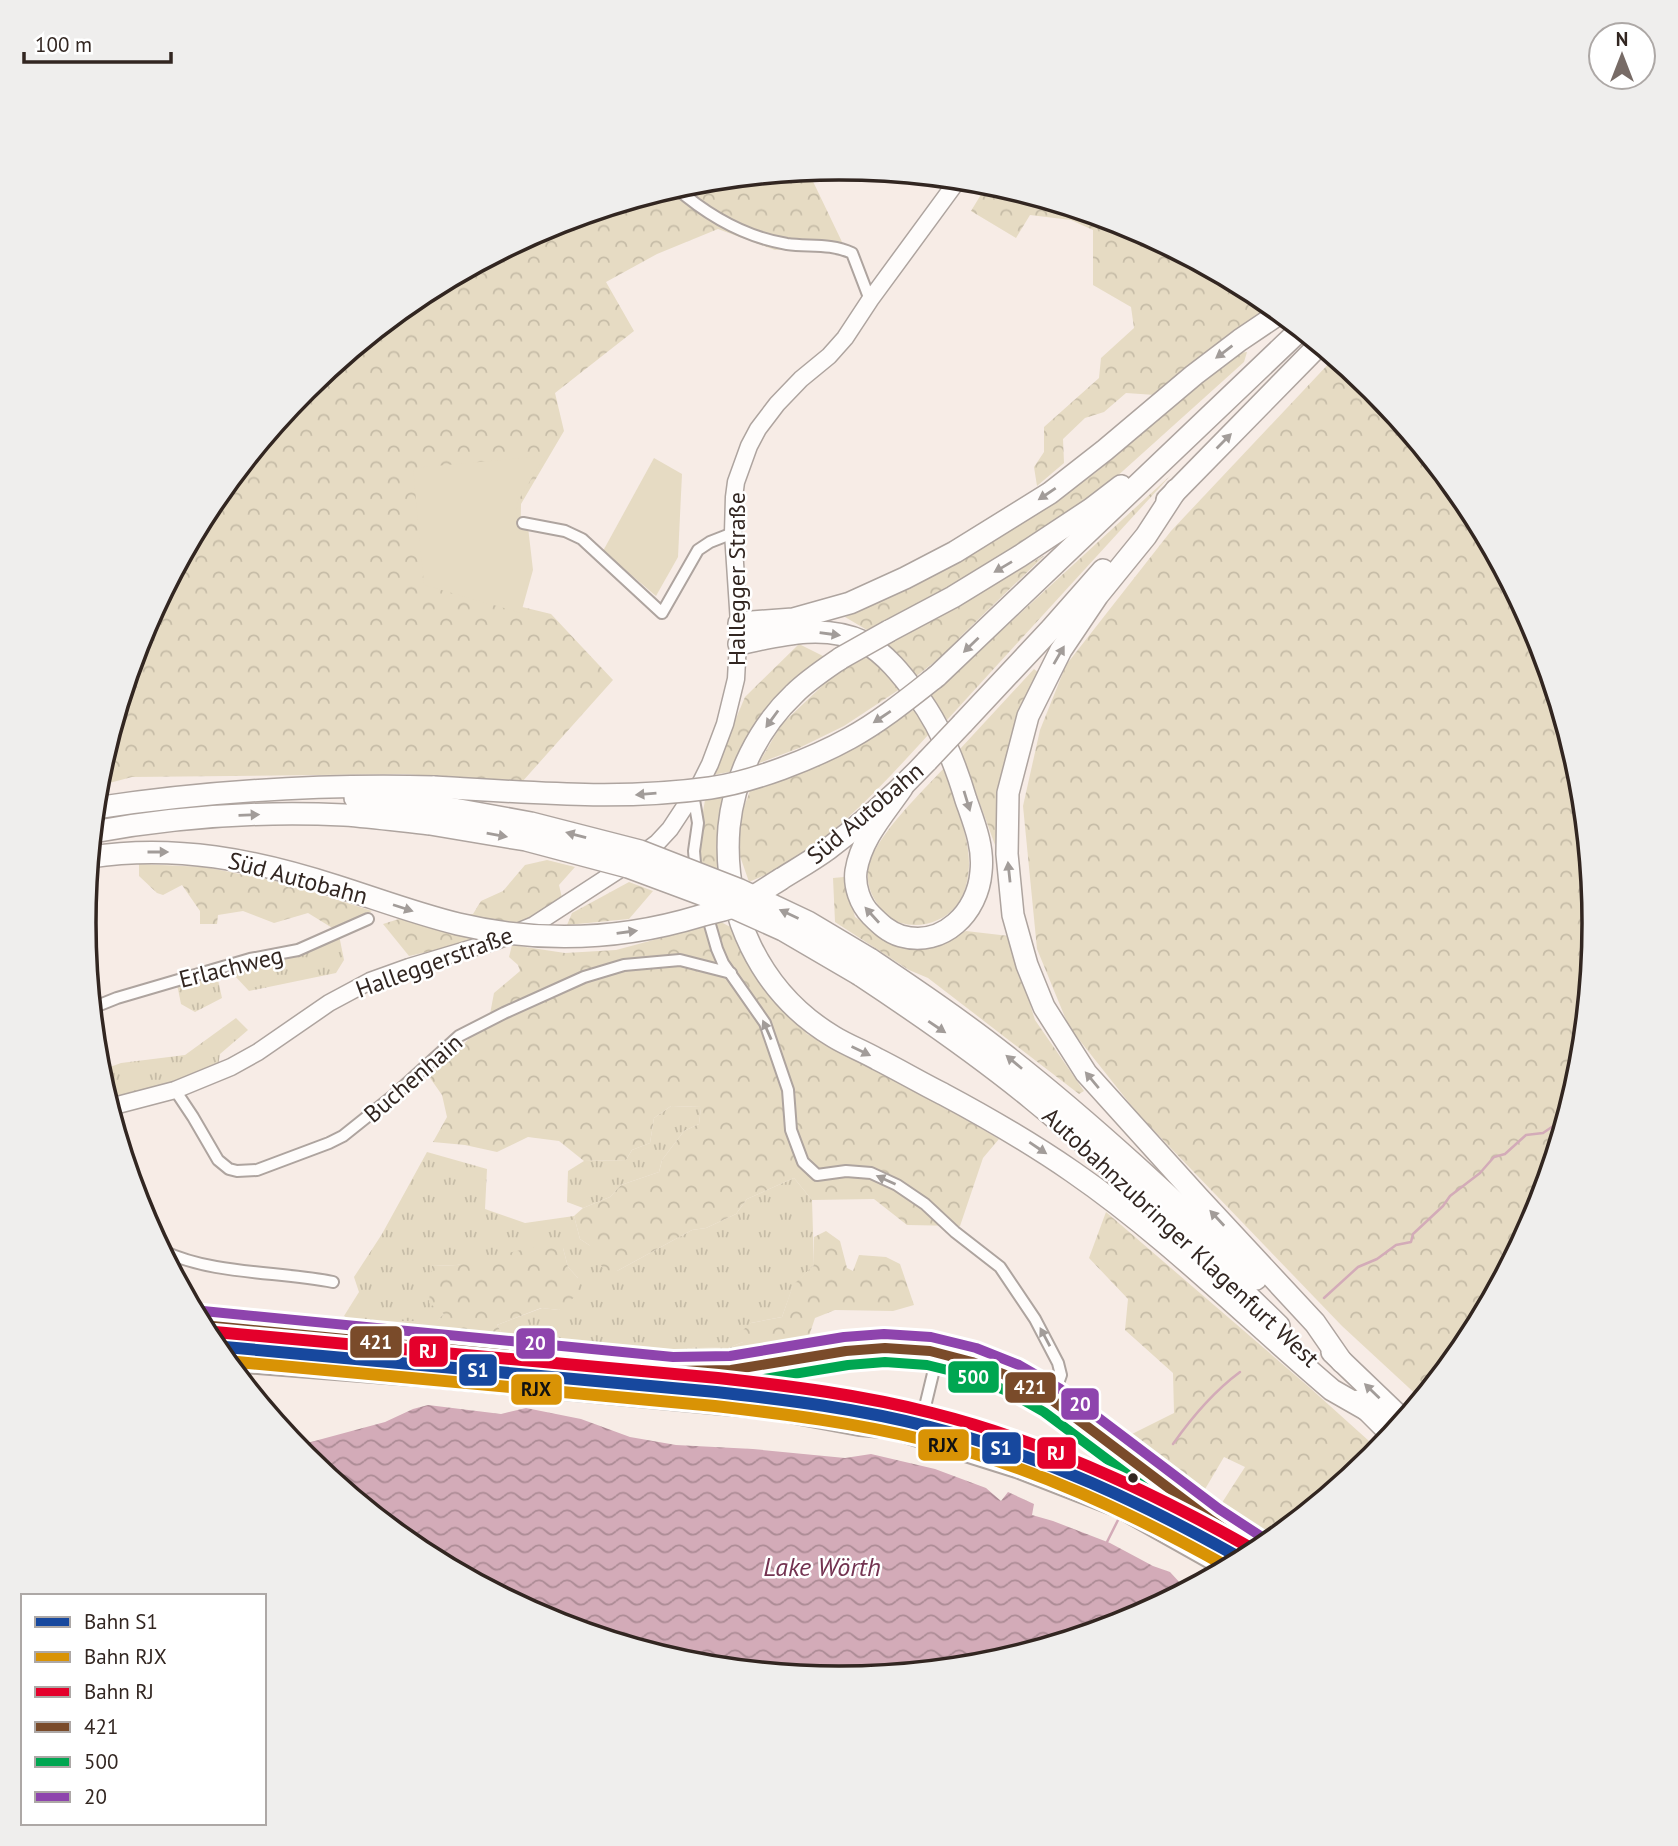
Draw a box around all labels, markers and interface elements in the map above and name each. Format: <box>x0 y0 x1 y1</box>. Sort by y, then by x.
scale bar <box>24 21 172 65</box>
north arrow <box>1587 21 1657 91</box>
text: N <box>1616 27 1628 51</box>
text: 100 m <box>35 31 92 58</box>
one-way arrow <box>1215 345 1233 359</box>
one-way arrow <box>1215 434 1232 450</box>
one-way arrow <box>1037 488 1057 501</box>
street label: Hallegger Straße <box>721 492 752 666</box>
one-way arrow <box>993 560 1012 573</box>
one-way arrow <box>819 628 841 639</box>
one-way arrow <box>963 636 980 652</box>
one-way arrow <box>1053 645 1065 665</box>
one-way arrow <box>766 710 780 728</box>
one-way arrow <box>873 710 891 724</box>
street label: Süd Autobahn <box>800 755 930 871</box>
one-way arrow <box>635 789 657 800</box>
one-way arrow <box>962 790 972 811</box>
one-way arrow <box>238 810 260 821</box>
one-way arrow <box>565 829 587 840</box>
one-way arrow <box>486 830 508 841</box>
street label: Süd Autobahn <box>225 845 371 911</box>
one-way arrow <box>148 846 170 858</box>
one-way arrow <box>1003 861 1014 883</box>
one-way arrow <box>392 903 413 914</box>
one-way arrow <box>864 906 880 924</box>
one-way arrow <box>779 908 799 919</box>
street label: Halleggerstraße <box>351 919 517 1005</box>
one-way arrow <box>616 927 638 938</box>
street label: Erlachweg <box>176 939 286 995</box>
one-way arrow <box>761 1020 773 1040</box>
one-way arrow <box>928 1020 946 1034</box>
street label: Buchenhain <box>357 1027 469 1129</box>
one-way arrow <box>851 1045 871 1056</box>
one-way arrow <box>1005 1055 1022 1070</box>
one-way arrow <box>1084 1071 1100 1089</box>
street label: Autobahnzubringer Klagenfurt West <box>1036 1100 1326 1374</box>
one-way arrow <box>1029 1141 1048 1154</box>
one-way arrow <box>875 1174 896 1185</box>
one-way arrow <box>1209 1209 1225 1227</box>
line badge: 421 <box>349 1325 403 1359</box>
line badge: 20 <box>515 1327 556 1360</box>
one-way arrow <box>1039 1327 1051 1347</box>
text: 421 <box>360 1330 392 1354</box>
text: 20 <box>524 1331 546 1355</box>
line badge: RJ <box>408 1335 449 1368</box>
text: RJ <box>419 1339 437 1363</box>
line badge: S1 <box>458 1353 498 1387</box>
text: S1 <box>468 1358 488 1382</box>
line badge: 500 <box>947 1360 1000 1394</box>
text: 500 <box>957 1365 989 1389</box>
line badge: 421 <box>1004 1371 1057 1404</box>
line badge: RJX <box>510 1373 563 1406</box>
text: 421 <box>1014 1375 1046 1399</box>
text: RJX <box>521 1377 551 1401</box>
one-way arrow <box>1364 1382 1381 1399</box>
line badge: 20 <box>1060 1387 1100 1421</box>
text: 20 <box>1069 1392 1091 1416</box>
line badge: RJX <box>917 1428 970 1462</box>
line badge: S1 <box>981 1431 1022 1465</box>
text: RJX <box>928 1433 958 1457</box>
text: S1 <box>991 1436 1011 1460</box>
line badge: RJ <box>1036 1436 1077 1470</box>
text: RJ <box>1047 1441 1065 1465</box>
unlabelled marker <box>1126 1471 1140 1485</box>
water label: Lake Wörth <box>763 1550 881 1583</box>
legend <box>21 1594 266 1825</box>
text: Bahn S1 <box>84 1608 158 1635</box>
text: Bahn RJX <box>84 1643 167 1670</box>
text: Bahn RJ <box>84 1678 154 1705</box>
text: 421 <box>84 1713 118 1740</box>
text: 500 <box>84 1748 118 1775</box>
text: 20 <box>84 1783 107 1810</box>

